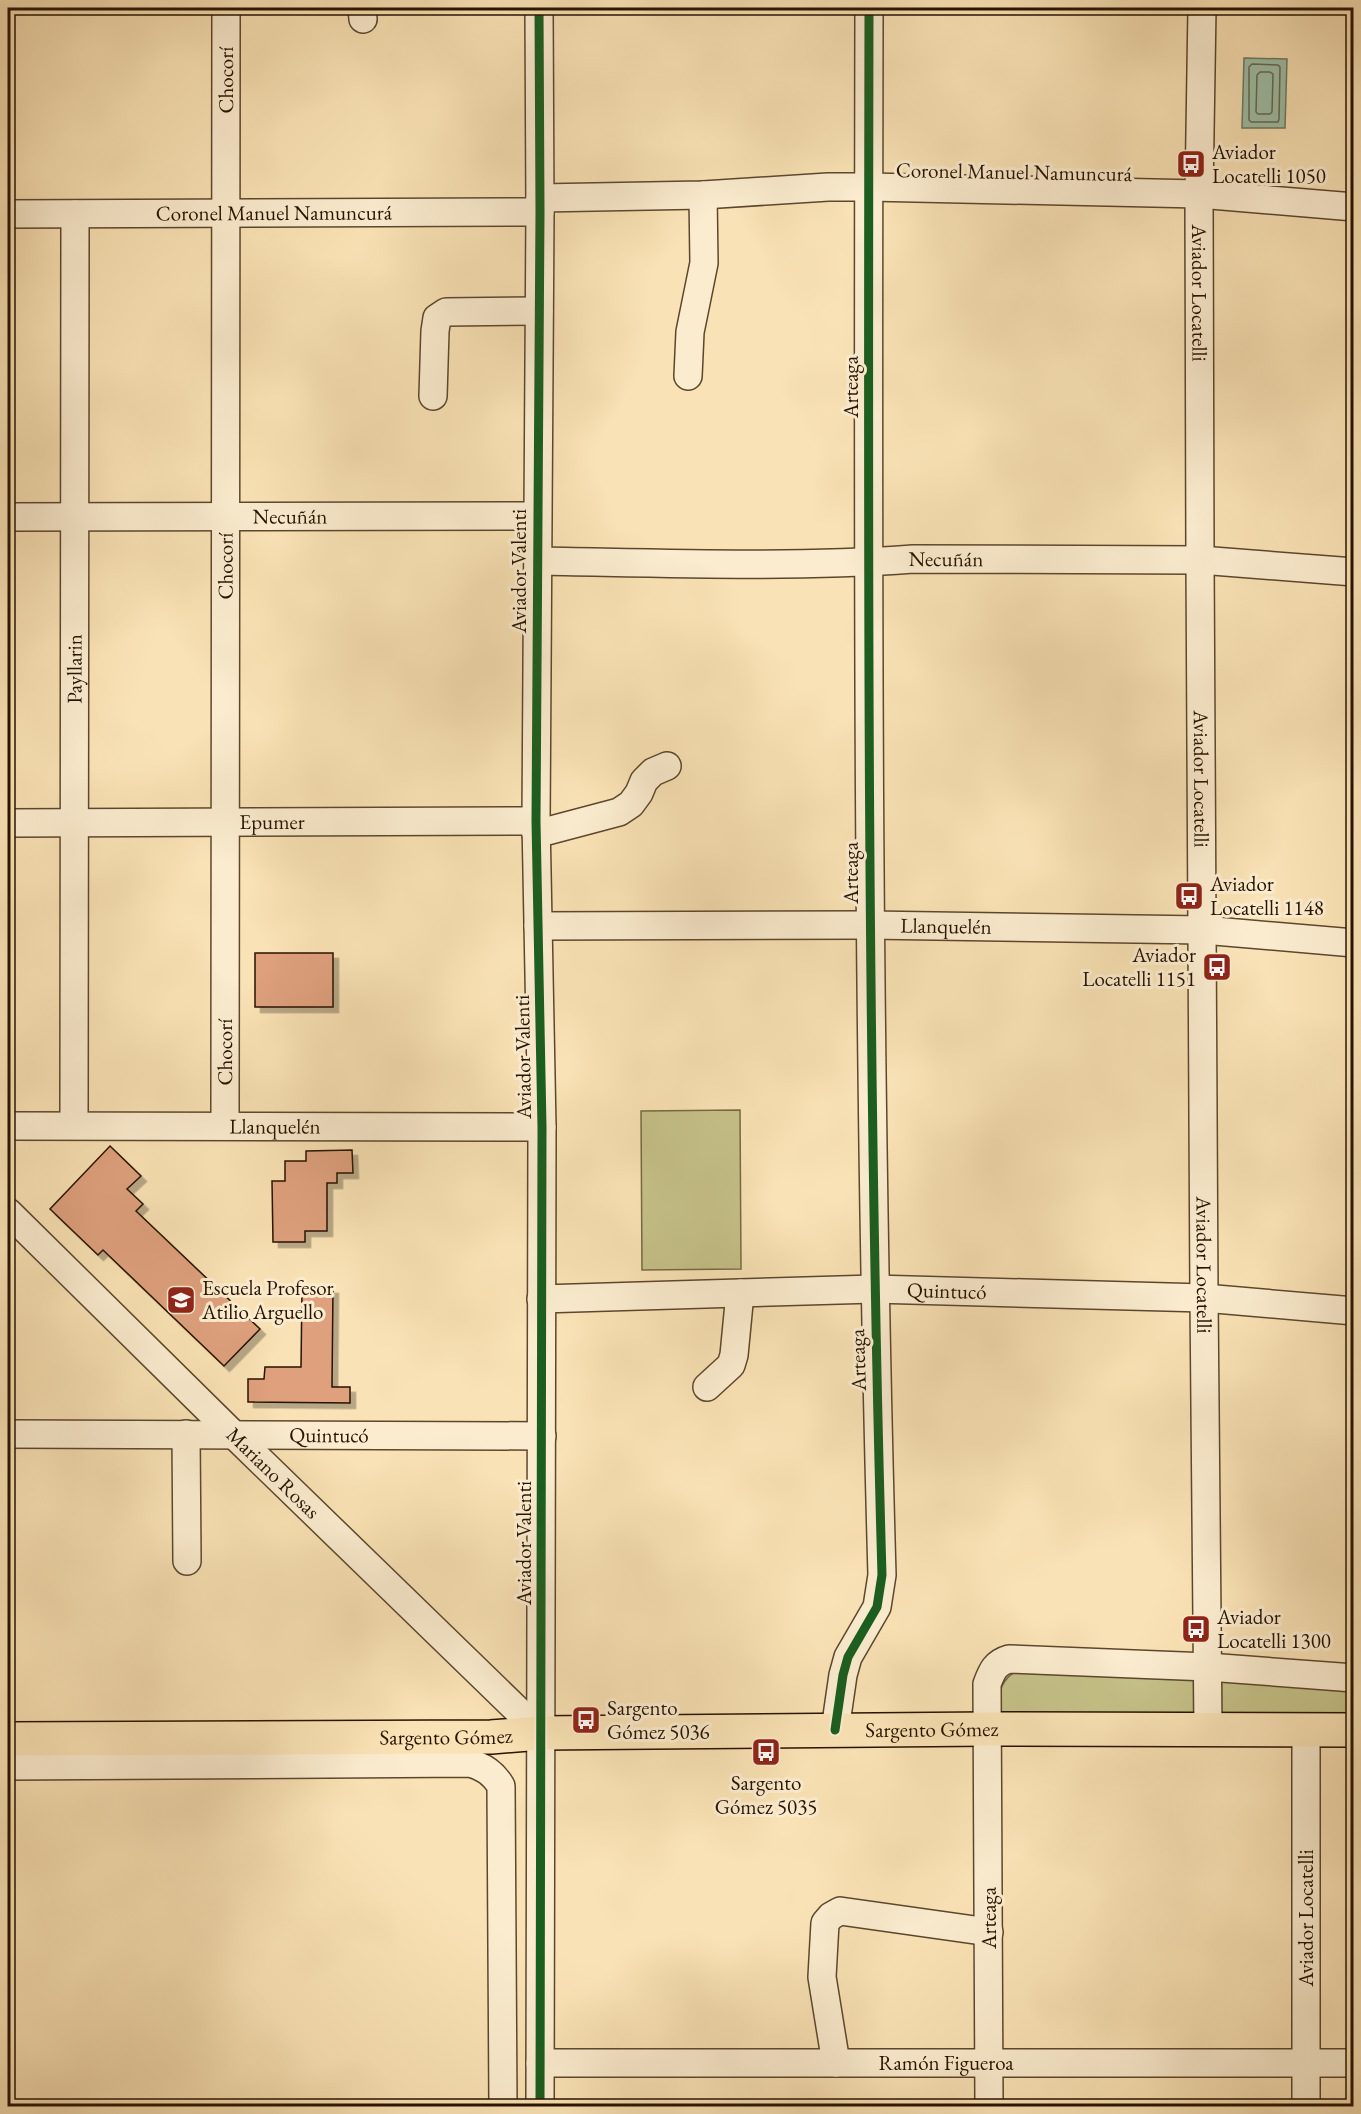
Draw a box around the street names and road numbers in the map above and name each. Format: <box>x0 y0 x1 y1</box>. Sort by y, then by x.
street label: Chocorí <box>212 46 239 113</box>
street label: Coronel Manuel Namuncurá <box>896 156 1133 187</box>
street label: Coronel Manuel Namuncurá <box>156 199 393 226</box>
street label: Aviador Locatelli <box>1186 223 1213 362</box>
street label: Arteaga <box>837 355 864 419</box>
street label: Necuñán <box>253 502 327 530</box>
street label: Aviador Valenti <box>505 509 532 634</box>
street label: Chocorí <box>211 532 239 599</box>
street label: Necuñán <box>908 545 983 572</box>
street label: Payllarin <box>60 634 88 704</box>
street label: Aviador Locatelli <box>1188 709 1216 848</box>
street label: Epumer <box>239 808 305 835</box>
street label: Arteaga <box>837 841 864 905</box>
street label: Llanquelén <box>900 911 992 940</box>
street label: Aviador Valenti <box>508 995 537 1120</box>
street label: Chocorí <box>211 1018 238 1085</box>
street label: Llanquelén <box>229 1112 321 1140</box>
street label: Aviador Locatelli <box>1190 1195 1218 1334</box>
street label: Quintucó <box>907 1276 987 1305</box>
street label: Arteaga <box>843 1328 872 1393</box>
street label: Mariano Rosas <box>221 1421 326 1524</box>
street label: Quintucó <box>289 1421 369 1449</box>
street label: Aviador Valenti <box>510 1481 537 1606</box>
street label: Sargento Gómez <box>865 1715 998 1743</box>
street label: Sargento Gómez <box>379 1721 514 1750</box>
street label: Aviador Locatelli <box>1292 1849 1319 1988</box>
street label: Arteaga <box>975 1886 1002 1950</box>
street label: Ramón Figueroa <box>878 2049 1014 2076</box>

